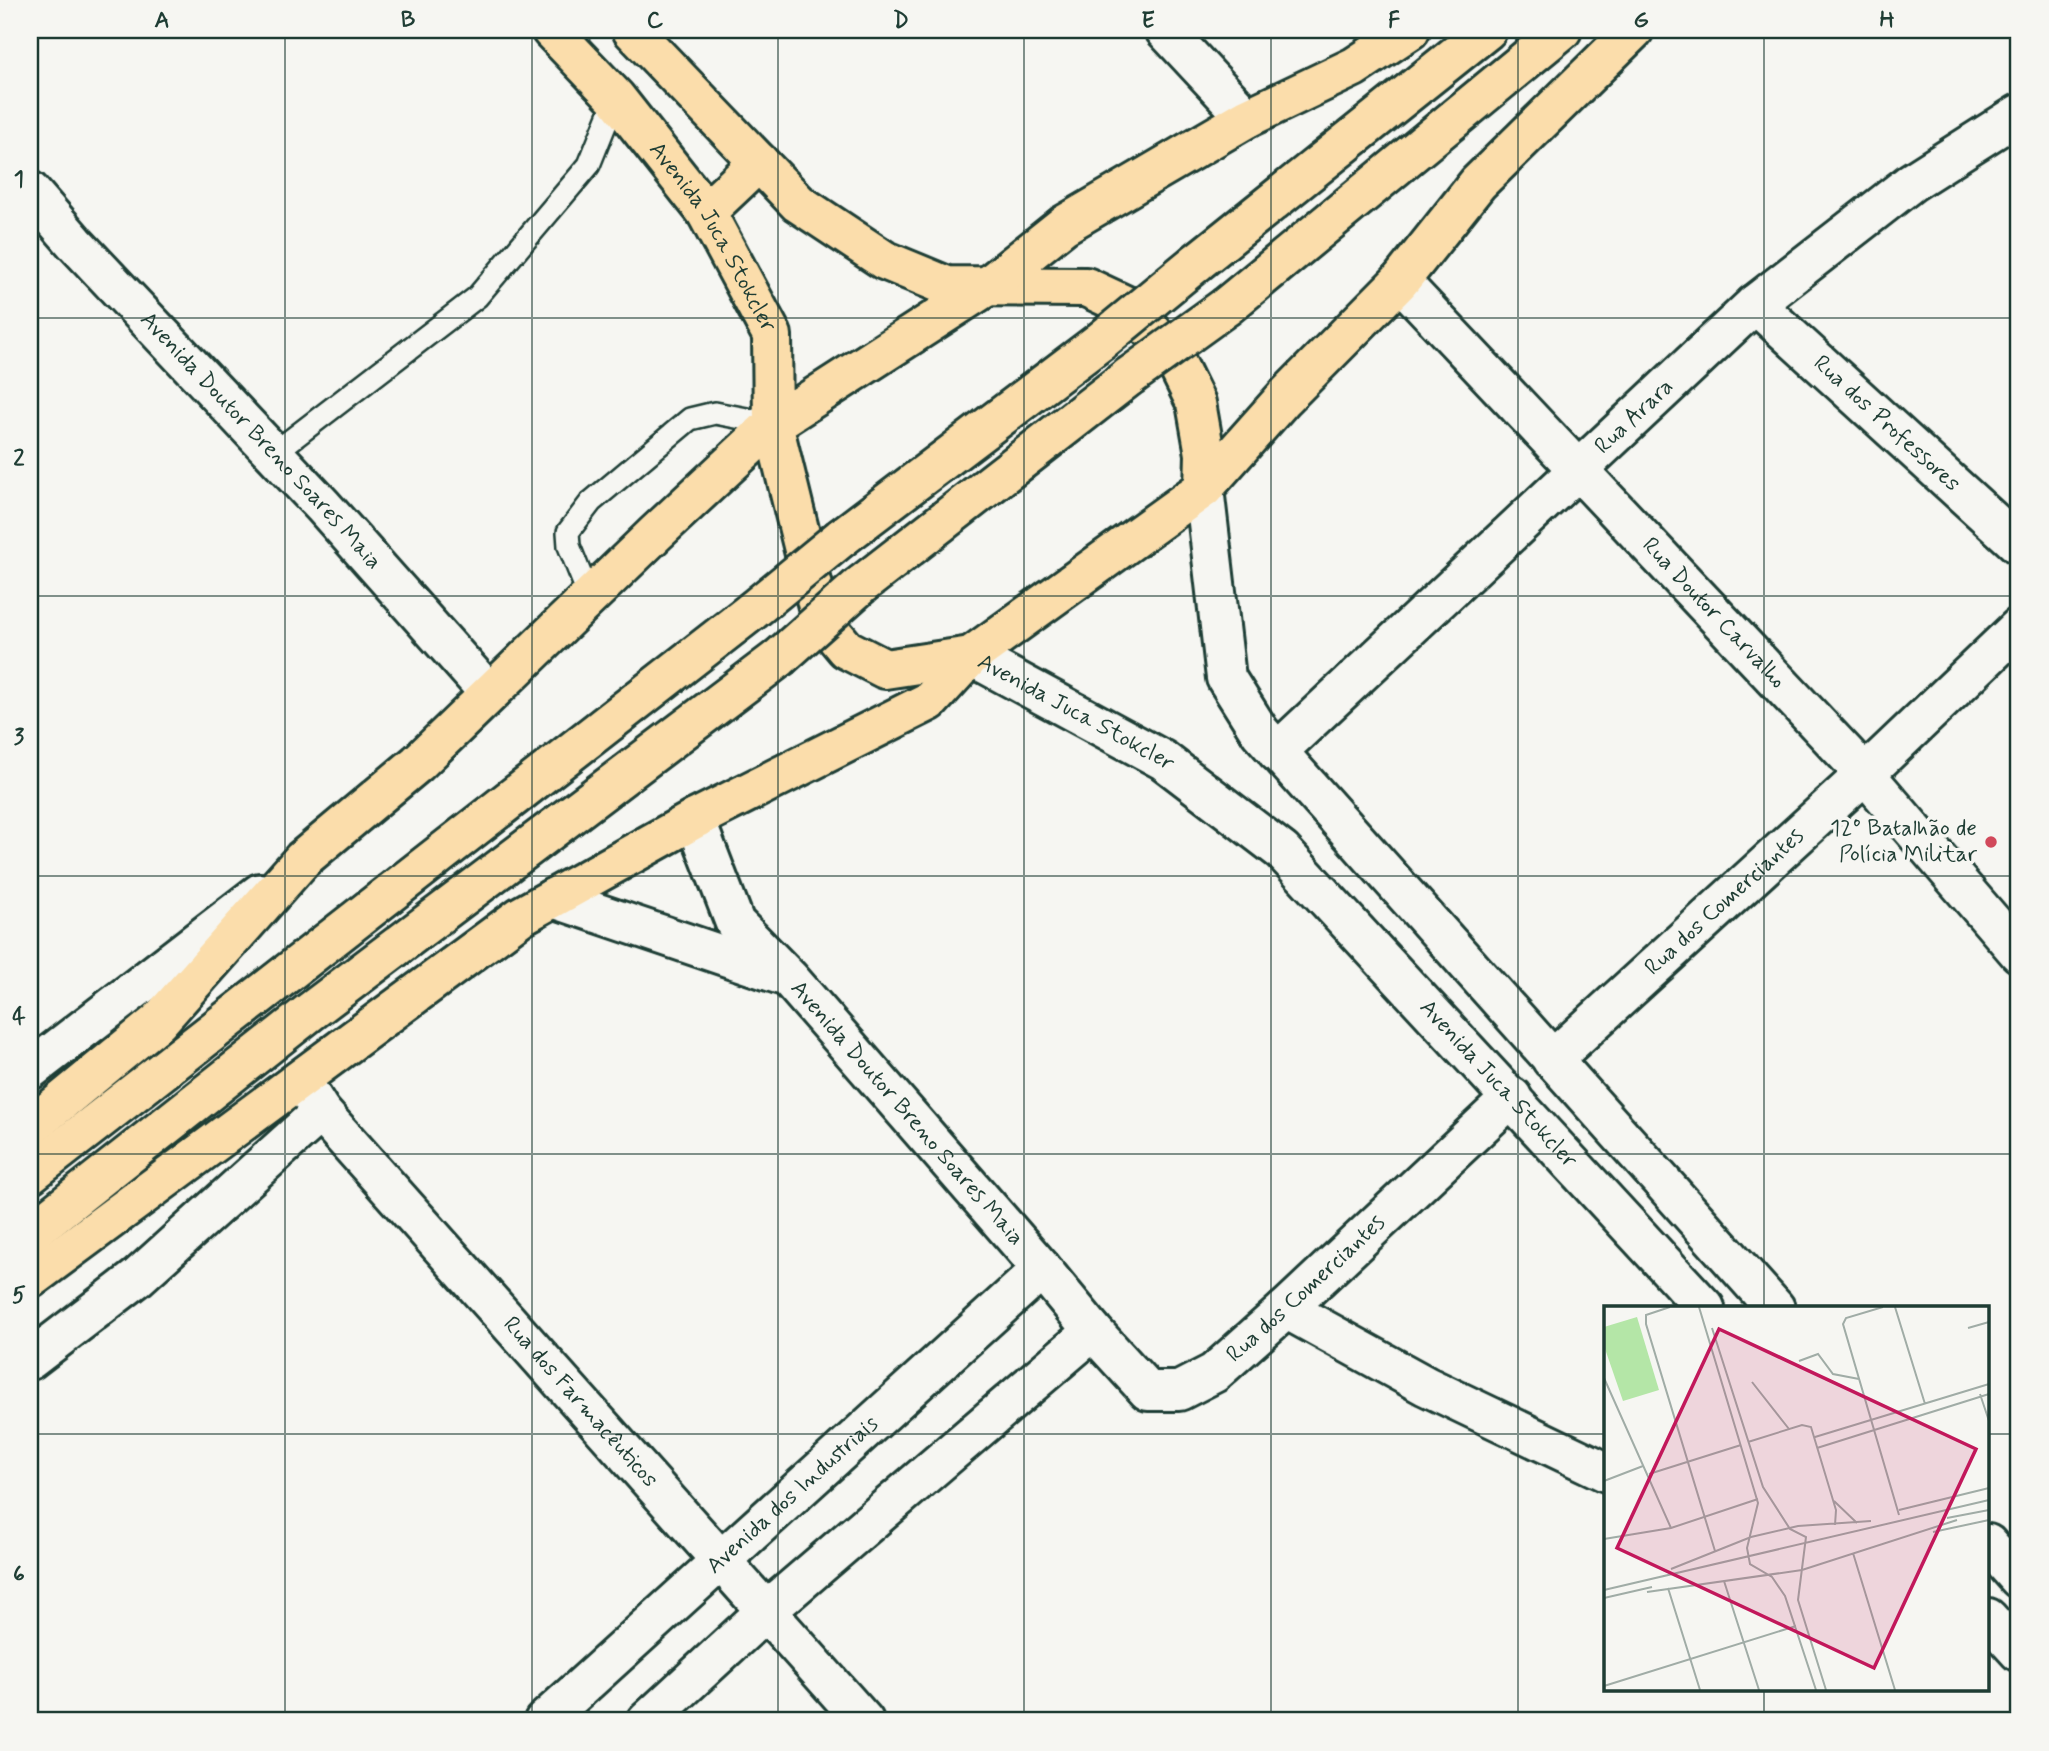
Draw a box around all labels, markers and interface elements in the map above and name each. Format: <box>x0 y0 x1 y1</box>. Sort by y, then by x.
text: A <box>154 6 170 36</box>
text: B <box>401 6 416 36</box>
text: C <box>647 6 664 36</box>
text: D <box>893 6 909 36</box>
text: E <box>1141 6 1155 36</box>
text: F <box>1388 6 1400 36</box>
text: G <box>1633 6 1649 36</box>
text: H <box>1879 6 1895 36</box>
street label: Avenida Juca Stokcler <box>642 136 783 338</box>
text: 1 <box>14 165 24 195</box>
street label: Avenida Doutor Breno Soares Maia <box>133 306 388 576</box>
street label: Rua dos Professores <box>1806 349 1967 499</box>
street label: Rua Arara <box>1589 373 1680 461</box>
text: 2 <box>13 444 25 474</box>
street label: Rua Doutor Carvalho <box>1635 531 1792 695</box>
street label: Avenida Juca Stokcler <box>972 647 1181 778</box>
text: 3 <box>14 723 25 753</box>
place label: 12º Batalhão de Polícia Militar <box>1830 814 1977 870</box>
street label: Rua dos Comerciantes <box>1639 822 1811 983</box>
marker: 12º Batalhão de Polícia Militar <box>1983 834 1999 850</box>
street label: Avenida Doutor Breno Soares Maia <box>783 975 1030 1252</box>
street label: Avenida Juca Stokcler <box>1412 994 1584 1175</box>
text: 4 <box>12 1002 26 1032</box>
street label: Rua dos Comerciantes <box>1220 1208 1392 1370</box>
text: 5 <box>12 1281 26 1311</box>
inset map <box>1604 1306 1990 1692</box>
street label: Rua dos Farmacêuticos <box>496 1311 664 1494</box>
street label: Avenida dos Industriais <box>700 1409 885 1581</box>
text: 6 <box>13 1560 25 1590</box>

